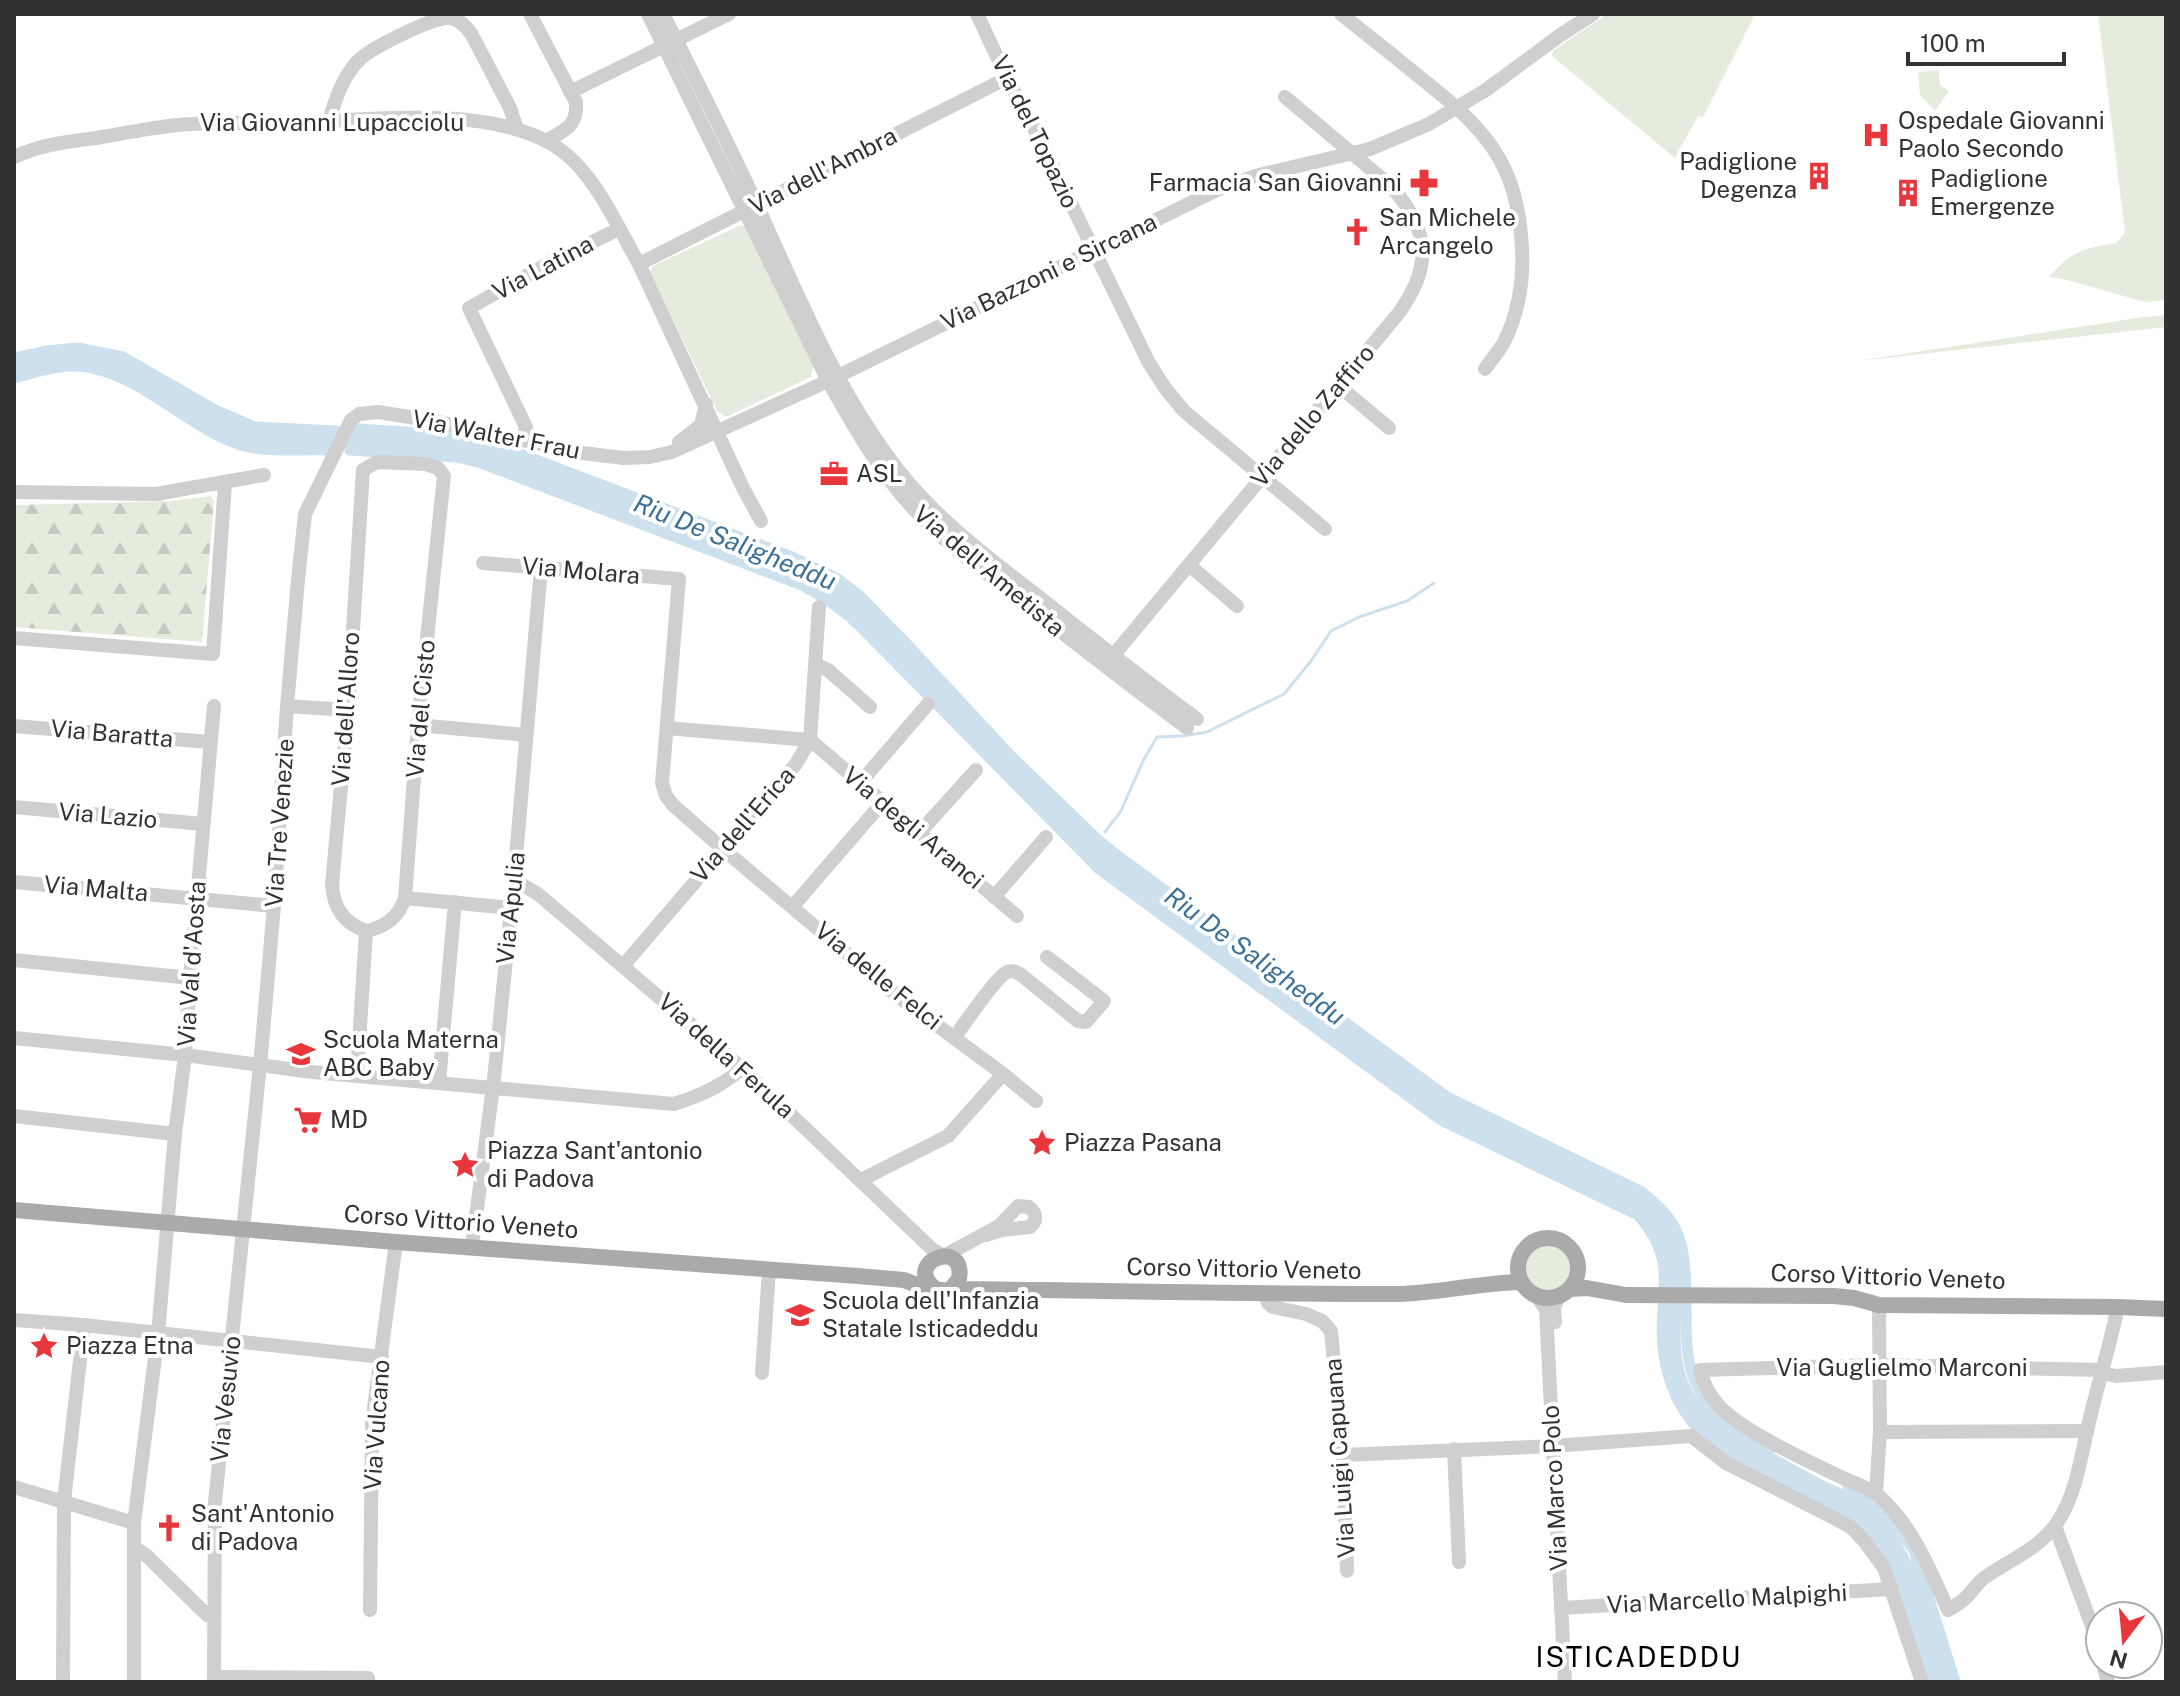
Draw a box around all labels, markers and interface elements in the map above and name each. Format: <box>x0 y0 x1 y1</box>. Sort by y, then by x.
scale bar <box>1908 16 2064 66</box>
text: 100 m <box>1920 29 1986 57</box>
street label: Via del Topazio <box>987 51 1085 213</box>
place label: Ospedale Giovanni Paolo Secondo <box>1898 106 2105 162</box>
street label: Via Giovanni Lupacciolu <box>200 108 464 136</box>
hospital icon: Ospedale Giovanni Paolo Secondo <box>1861 120 1891 150</box>
street label: Via dell'Ambra <box>744 121 901 219</box>
place label: Padiglione Degenza <box>1679 147 1797 203</box>
building icon: Padiglione Degenza <box>1804 161 1834 191</box>
place label: Padiglione Emergenze <box>1930 164 2055 220</box>
place label: Farmacia San Giovanni <box>1149 168 1402 196</box>
pharmacy icon: Farmacia San Giovanni <box>1409 168 1439 198</box>
building icon: Padiglione Emergenze <box>1893 178 1923 208</box>
place label: San Michele Arcangelo <box>1379 203 1516 259</box>
street label: Via Bazzoni e Sircana <box>936 207 1161 336</box>
church icon: San Michele Arcangelo <box>1342 217 1372 247</box>
street label: Via Latina <box>487 229 598 305</box>
street label: Via dello Zaffiro <box>1245 339 1380 492</box>
street label: Via Walter Frau <box>410 404 582 464</box>
office icon: ASL <box>819 459 849 489</box>
place label: ASL <box>856 459 903 487</box>
water label: Riu De Saligheddu <box>630 487 841 596</box>
street label: Via dell'Ametista <box>908 499 1071 642</box>
street label: Via Molara <box>521 551 641 589</box>
street label: Via dell'Alloro <box>326 631 364 787</box>
street label: Via del Cisto <box>400 639 440 779</box>
street label: Via Baratta <box>50 714 175 752</box>
street label: Via Tre Venezie <box>259 737 299 908</box>
street label: Via degli Aranci <box>838 760 989 894</box>
street label: Via dell'Erica <box>684 761 800 888</box>
street label: Via Lazio <box>58 797 159 833</box>
street label: Via Apulia <box>490 850 530 966</box>
street label: Via Malta <box>43 870 149 907</box>
street label: Via Val d'Aosta <box>171 880 211 1048</box>
water label: Riu De Saligheddu <box>1159 880 1352 1031</box>
street label: Via delle Felci <box>810 916 948 1035</box>
street label: Via della Ferula <box>653 987 800 1124</box>
place label: Scuola Materna ABC Baby <box>323 1025 499 1081</box>
school or university icon: Scuola Materna ABC Baby <box>286 1039 316 1069</box>
supermarket icon: MD <box>293 1105 323 1135</box>
place label: MD <box>330 1105 368 1133</box>
place icon: Piazza Pasana <box>1027 1128 1057 1158</box>
place label: Piazza Pasana <box>1064 1128 1222 1156</box>
place label: Piazza Sant'antonio di Padova <box>487 1136 703 1192</box>
place icon: Piazza Sant'antonio di Padova <box>450 1150 480 1180</box>
street label: Corso Vittorio Veneto <box>343 1199 579 1243</box>
street label: Corso Vittorio Veneto <box>1126 1252 1362 1284</box>
street label: Corso Vittorio Veneto <box>1770 1258 2006 1294</box>
place label: Scuola dell'Infanzia Statale Isticadeddu <box>822 1286 1039 1342</box>
school or university icon: Scuola dell'Infanzia Statale Isticadeddu <box>785 1300 815 1330</box>
place icon: Piazza Etna <box>29 1331 59 1361</box>
place label: Piazza Etna <box>66 1331 194 1359</box>
street label: Via Vesuvio <box>204 1334 246 1463</box>
street label: Via Guglielmo Marconi <box>1776 1353 2028 1381</box>
street label: Via Luigi Capuana <box>1318 1357 1360 1559</box>
street label: Via Vulcano <box>357 1359 395 1491</box>
street label: Via Marco Polo <box>1536 1404 1572 1572</box>
place label: Sant'Antonio di Padova <box>191 1499 335 1555</box>
church icon: Sant'Antonio di Padova <box>154 1513 184 1543</box>
street label: Via Marcello Malpighi <box>1606 1578 1848 1618</box>
north arrow <box>2084 1600 2164 1680</box>
district label: ISTICADEDDU <box>1536 1640 1742 1673</box>
text: N <box>2107 1644 2130 1674</box>

